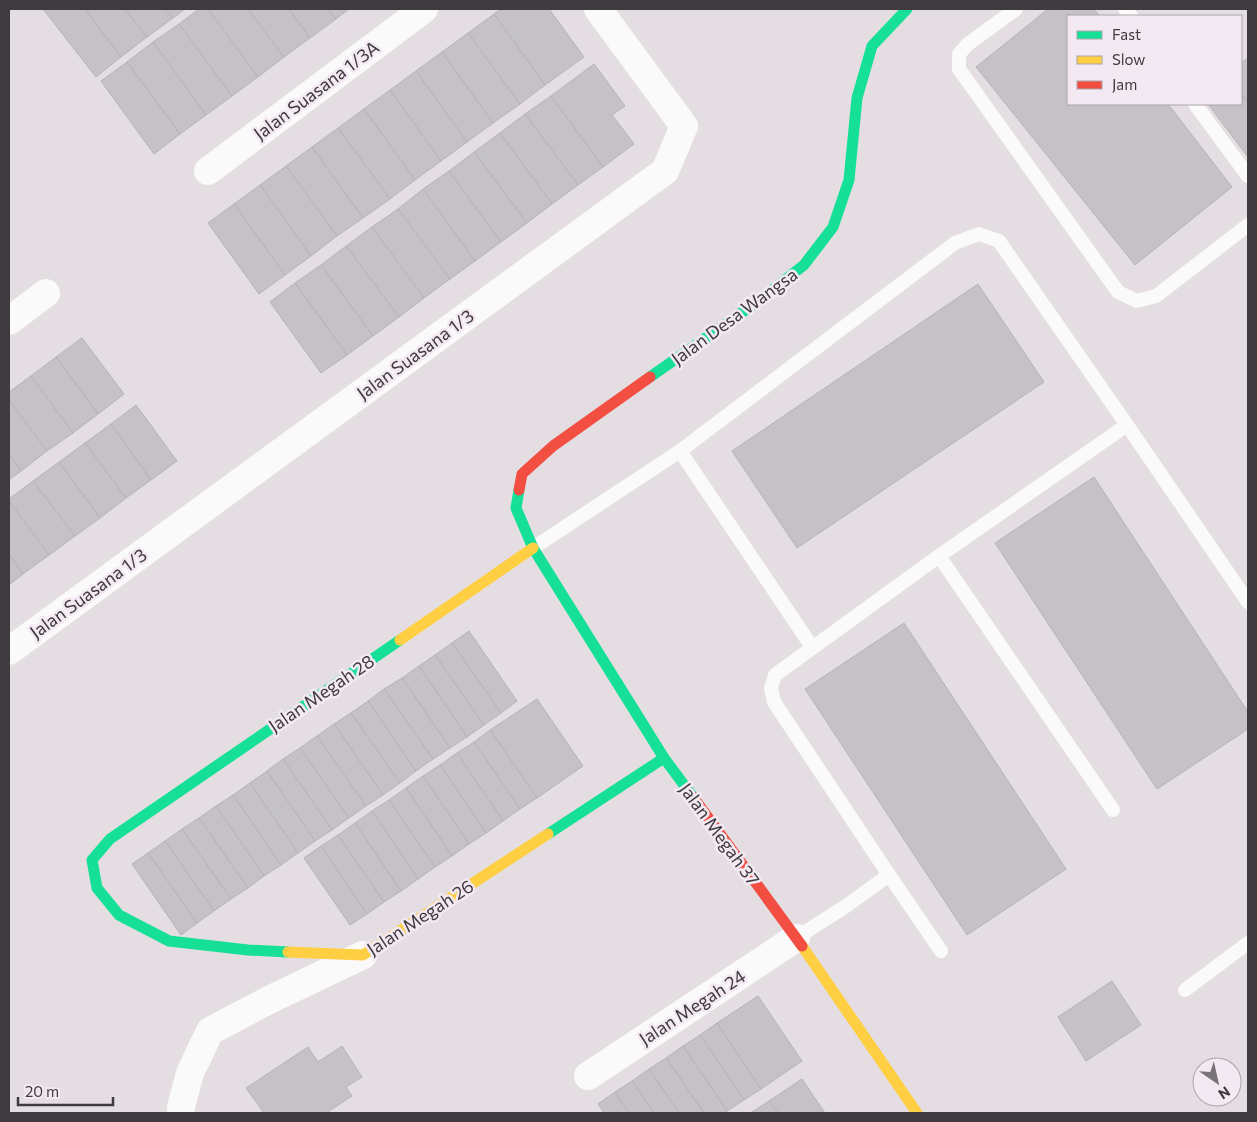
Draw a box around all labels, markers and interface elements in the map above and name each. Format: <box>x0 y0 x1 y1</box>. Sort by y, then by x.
legend <box>1067 15 1242 105</box>
text: Fast <box>1112 25 1141 43</box>
street label: Jalan Suasana 1/3A <box>249 36 383 144</box>
text: Slow <box>1112 50 1145 68</box>
text: Jam <box>1112 75 1137 93</box>
street label: Jalan Desa Wangsa <box>667 263 801 369</box>
street label: Jalan Suasana 1/3 <box>352 304 478 404</box>
street label: Jalan Suasana 1/3 <box>25 543 151 643</box>
street label: Jalan Megah 28 <box>264 650 378 736</box>
street label: Jalan Megah 37 <box>675 778 765 890</box>
street label: Jalan Megah 26 <box>363 874 477 960</box>
street label: Jalan Megah 24 <box>635 964 749 1050</box>
north arrow <box>1192 1057 1242 1107</box>
scale bar <box>18 1074 112 1106</box>
text: 20 m <box>25 1082 59 1100</box>
text: N <box>1215 1083 1234 1103</box>

